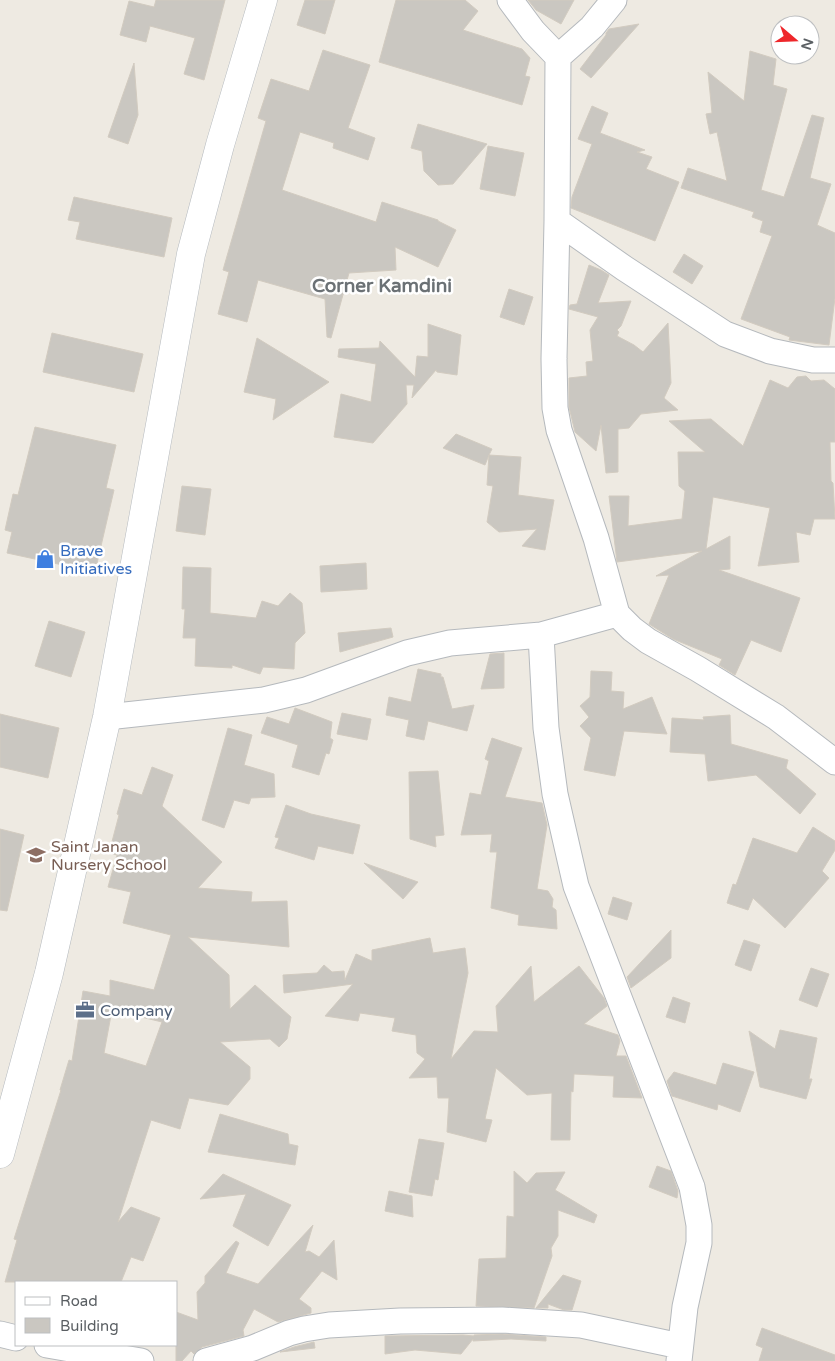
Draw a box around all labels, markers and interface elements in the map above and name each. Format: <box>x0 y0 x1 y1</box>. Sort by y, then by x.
north arrow <box>770 15 820 65</box>
text: N <box>797 36 817 52</box>
district label: Corner Kamdini <box>312 275 452 297</box>
place label: Brave Initiatives <box>60 541 132 579</box>
shop icon: Brave Initiatives <box>34 548 56 570</box>
place label: Saint Janan Nursery School <box>51 837 167 875</box>
school or university icon: Saint Janan Nursery School <box>25 844 47 866</box>
office icon: Company <box>74 999 96 1021</box>
place label: Company <box>100 1001 173 1021</box>
legend <box>15 1281 178 1346</box>
text: Road <box>60 1292 98 1310</box>
text: Building <box>60 1317 119 1335</box>

